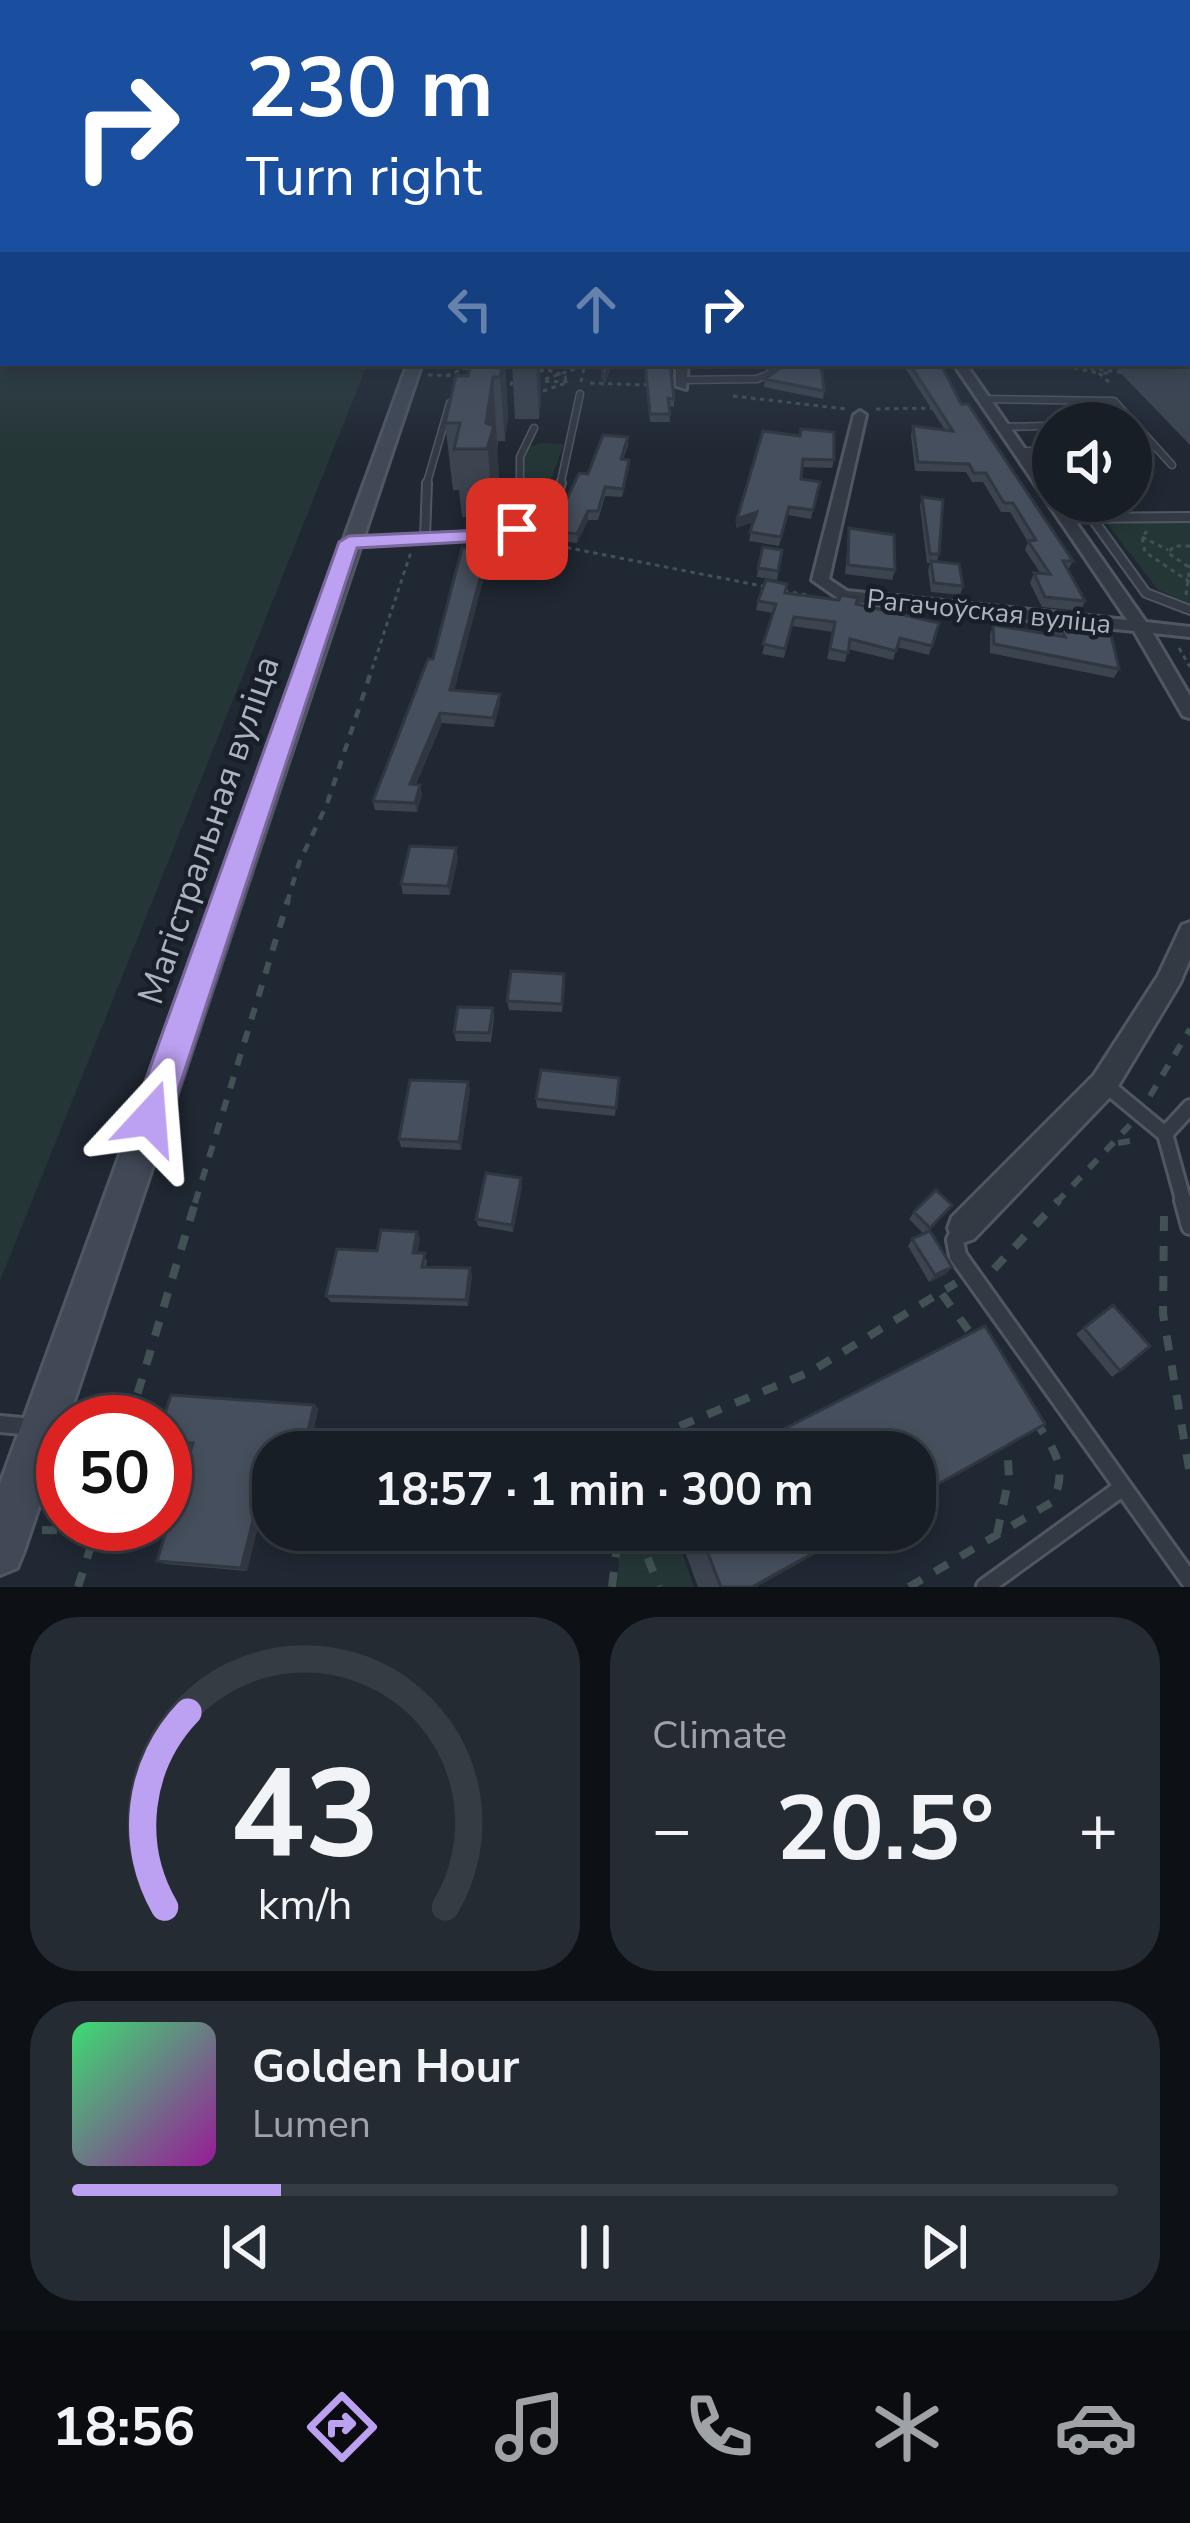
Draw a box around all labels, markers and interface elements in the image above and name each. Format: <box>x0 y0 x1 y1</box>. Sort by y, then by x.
text: 230 m <box>246 31 494 146</box>
icon: right <box>48 48 204 204</box>
text: Turn right <box>246 140 482 214</box>
icon: left <box>437 276 503 342</box>
icon: ahead <box>563 276 629 342</box>
icon: right <box>689 276 755 342</box>
map controls <box>1032 402 1152 522</box>
button: sound <box>1032 402 1152 522</box>
pin <box>466 478 568 580</box>
icon: arrive <box>484 496 550 562</box>
street label: Рагачоўская вуліца <box>865 581 1113 643</box>
street label: Магістральная вуліца <box>126 649 292 1011</box>
position arrow <box>87 1055 213 1181</box>
speed limit sign: 50 <box>36 1395 192 1551</box>
text: 18:57 · 1 min · 300 m <box>374 1460 814 1521</box>
text: Climate <box>652 1709 787 1762</box>
text: 43 <box>230 1730 380 1900</box>
text: 20.5° <box>776 1768 994 1891</box>
text: − <box>652 1785 692 1875</box>
text: + <box>1078 1785 1118 1875</box>
text: km/h <box>258 1876 352 1934</box>
text: Golden Hour <box>252 2037 519 2098</box>
text: Lumen <box>252 2098 371 2151</box>
icon: previous <box>213 2214 279 2280</box>
icon: pause <box>562 2214 628 2280</box>
icon: next <box>911 2214 977 2280</box>
icon: directions <box>300 2385 384 2469</box>
icon: music <box>488 2385 572 2469</box>
icon: phone <box>677 2385 761 2469</box>
icon: climate <box>865 2385 949 2469</box>
icon: car <box>1054 2385 1138 2469</box>
text: 18:56 <box>52 2390 195 2464</box>

